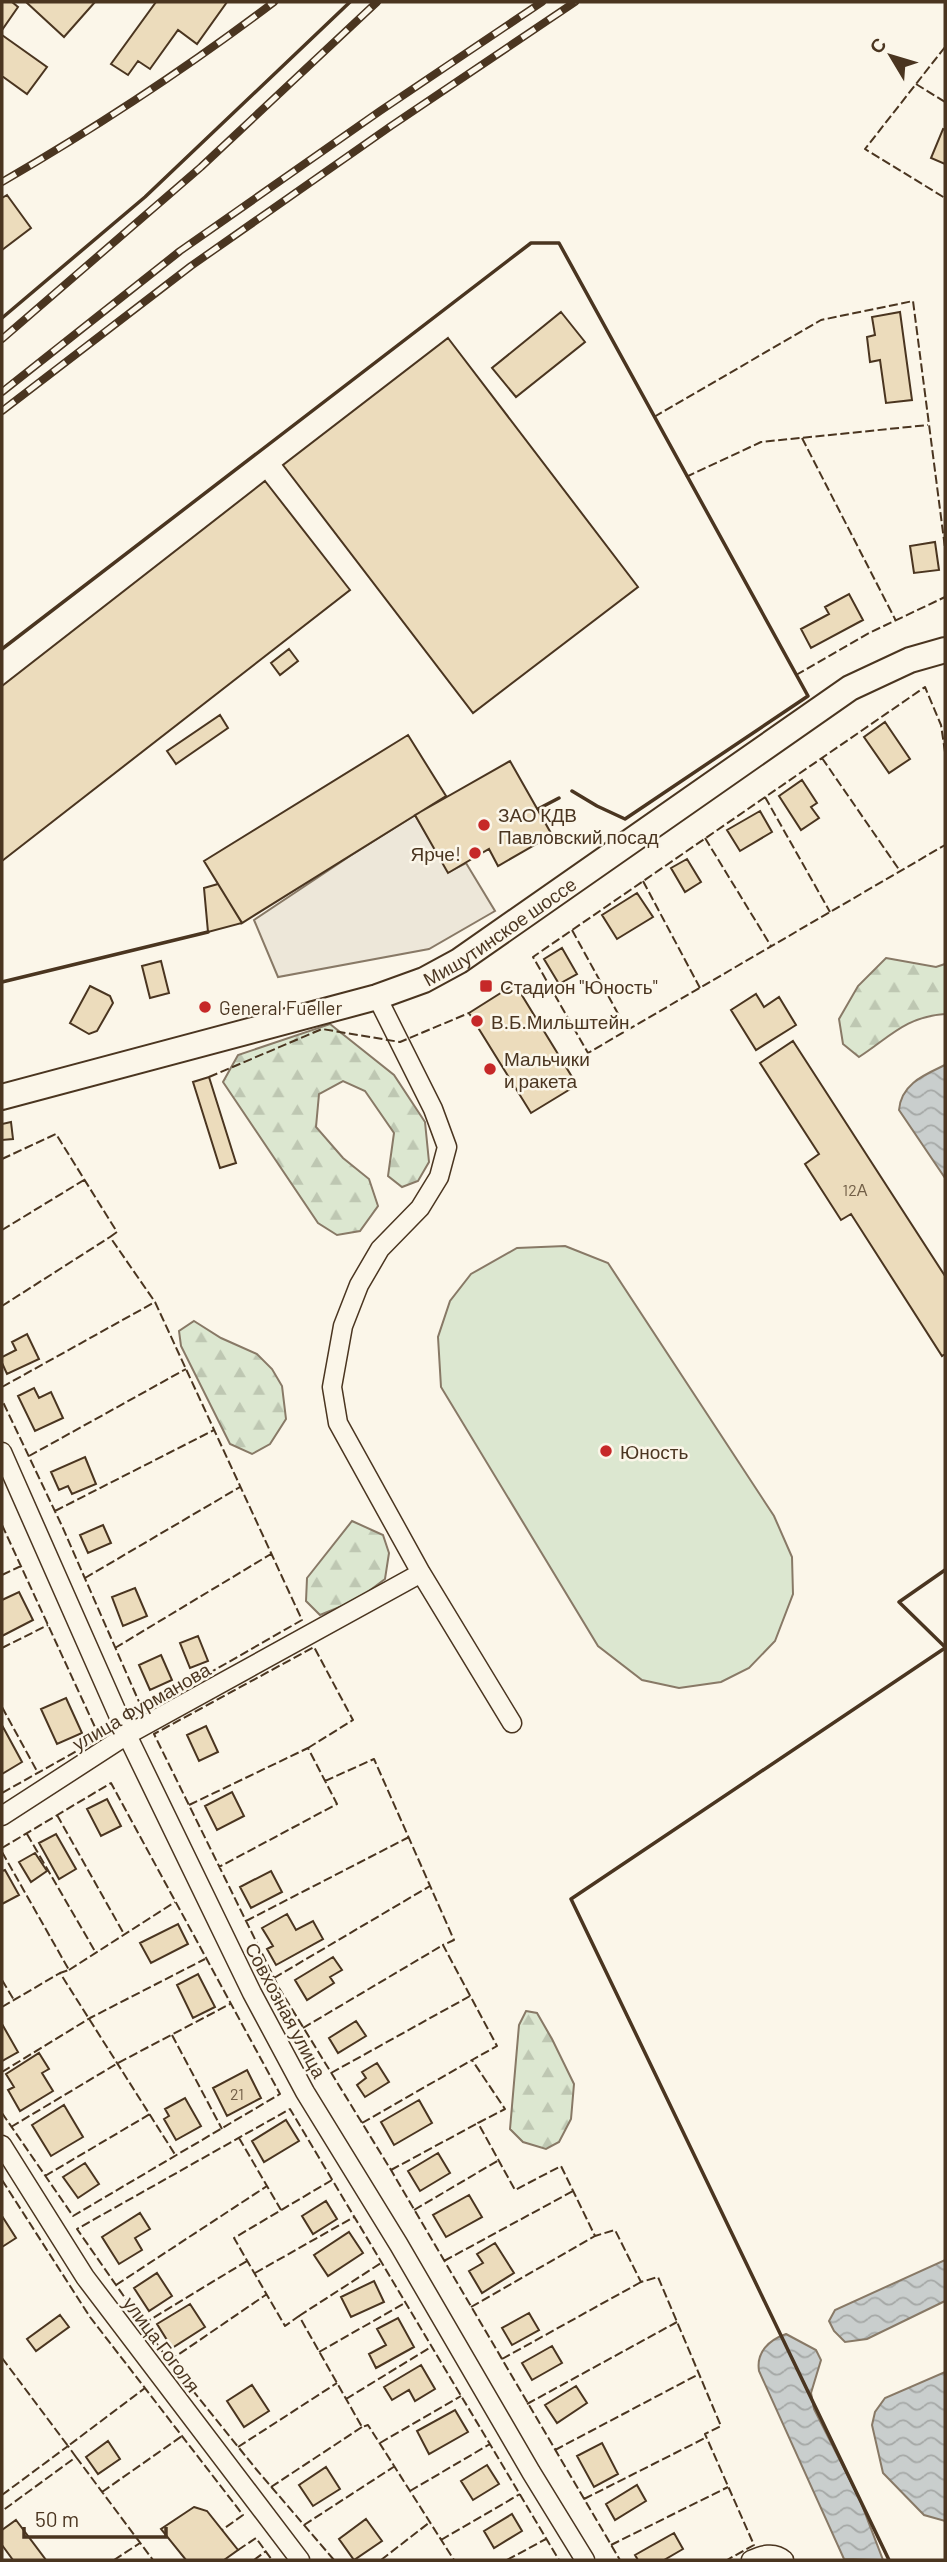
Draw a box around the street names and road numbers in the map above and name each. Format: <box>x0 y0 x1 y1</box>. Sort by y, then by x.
street label: Мишутинское шоссе <box>419 872 580 990</box>
street label: улица Фурманова <box>68 1657 214 1755</box>
street label: Совхозная улица <box>241 1938 332 2082</box>
street label: улица Гоголя <box>119 2292 205 2396</box>

